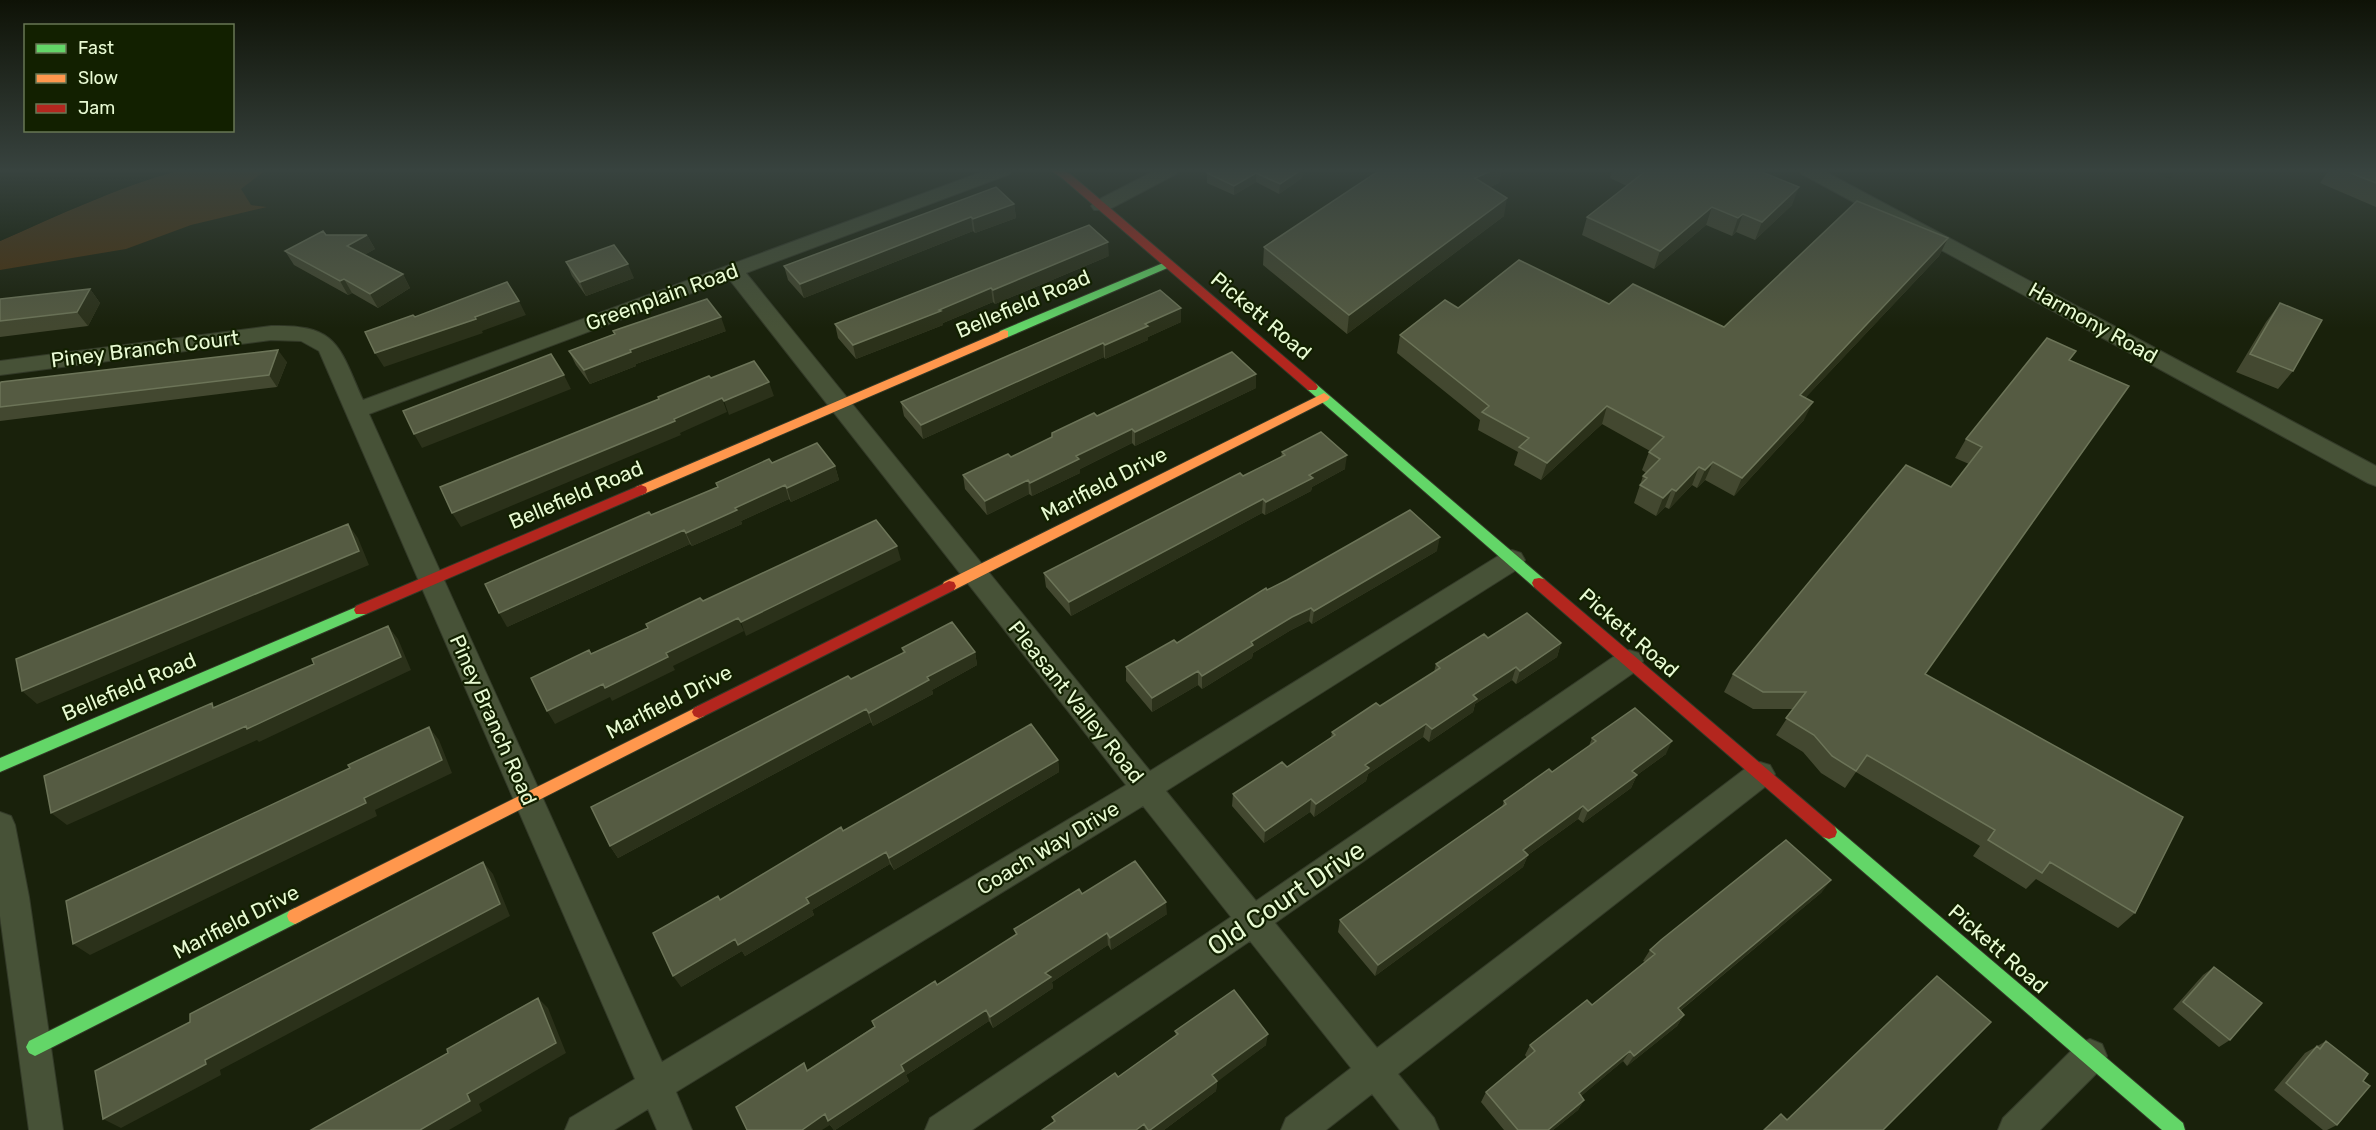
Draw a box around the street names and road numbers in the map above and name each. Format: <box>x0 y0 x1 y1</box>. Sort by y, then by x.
street label: Greenplain Road <box>582 257 741 336</box>
street label: Bellefield Road <box>952 264 1094 343</box>
street label: Pickett Road <box>1206 266 1317 365</box>
street label: Harmony Road <box>2024 277 2162 368</box>
street label: Piney Branch Court <box>49 325 240 372</box>
street label: Marlfield Drive <box>1037 441 1171 526</box>
street label: Bellefield Road <box>505 455 647 534</box>
street label: Pickett Road <box>1575 583 1684 683</box>
street label: Pleasant Valley Road <box>1003 616 1149 788</box>
street label: Piney Branch Road <box>445 631 542 809</box>
street label: Bellefield Road <box>58 647 200 726</box>
street label: Marlfield Drive <box>602 659 736 744</box>
street label: Coach Way Drive <box>972 795 1123 900</box>
street label: Old Court Drive <box>1202 834 1371 962</box>
street label: Marlfield Drive <box>169 879 303 964</box>
street label: Pickett Road <box>1944 899 2053 999</box>

